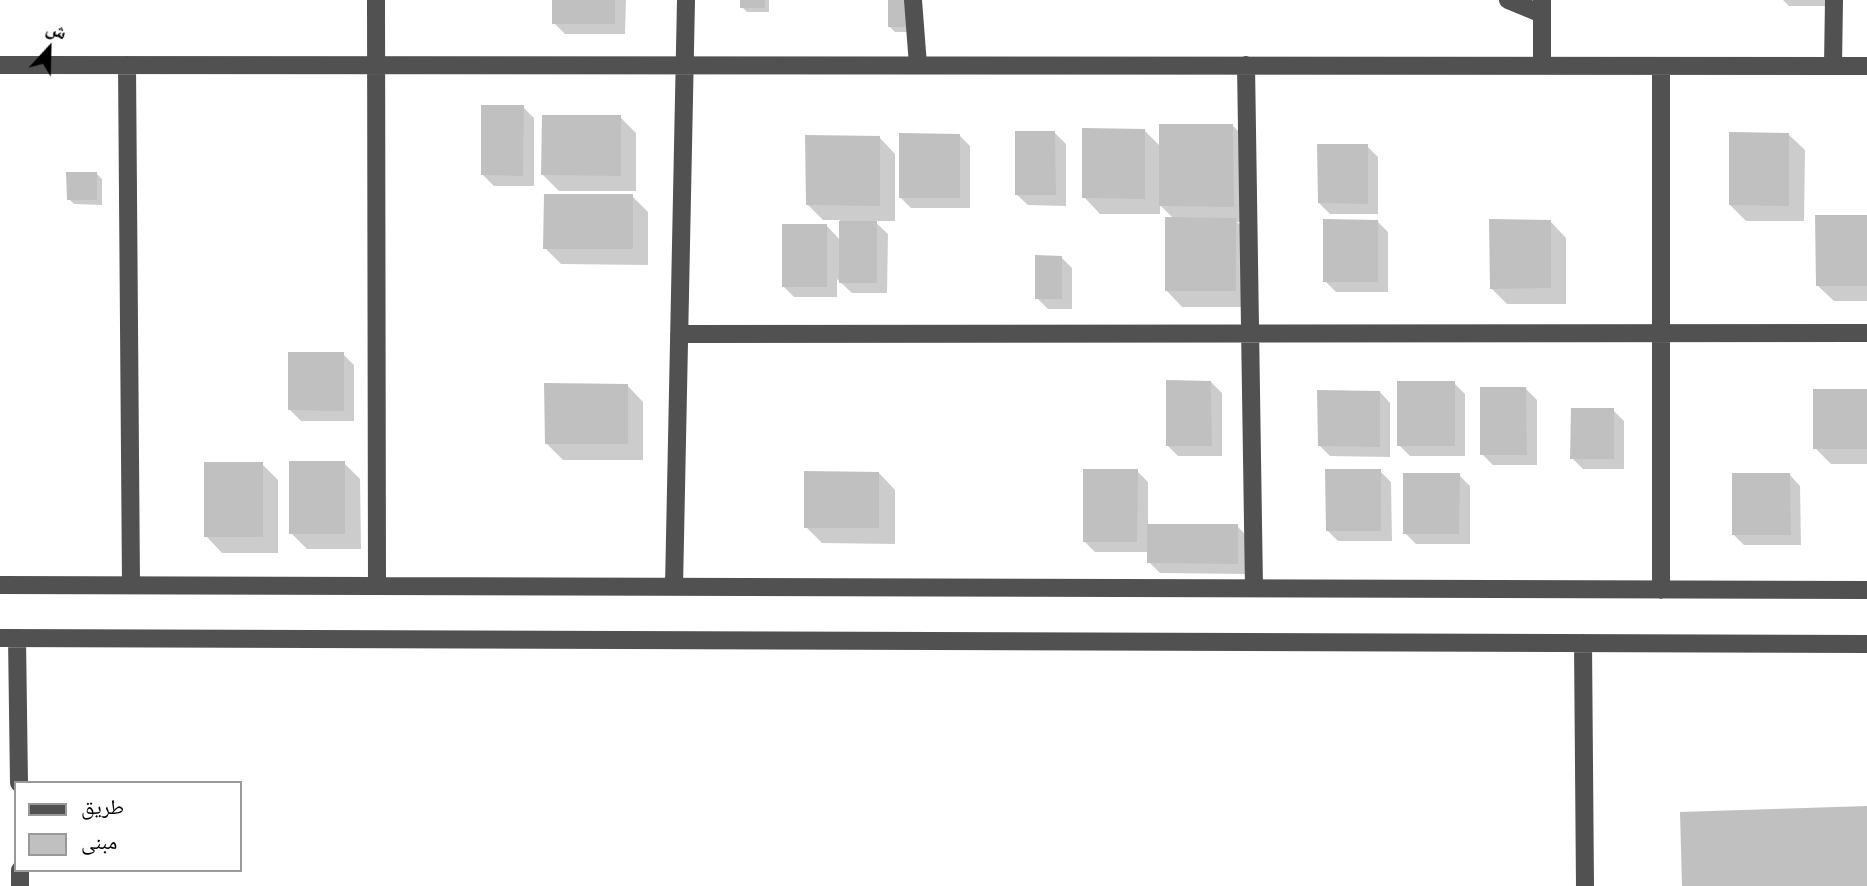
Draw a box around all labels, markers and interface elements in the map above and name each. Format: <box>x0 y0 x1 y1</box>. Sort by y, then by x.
north arrow <box>14 14 84 84</box>
text: ش <box>43 15 71 44</box>
legend <box>14 781 242 872</box>
text: طريق <box>81 793 124 820</box>
text: مبنى <box>81 828 117 855</box>

